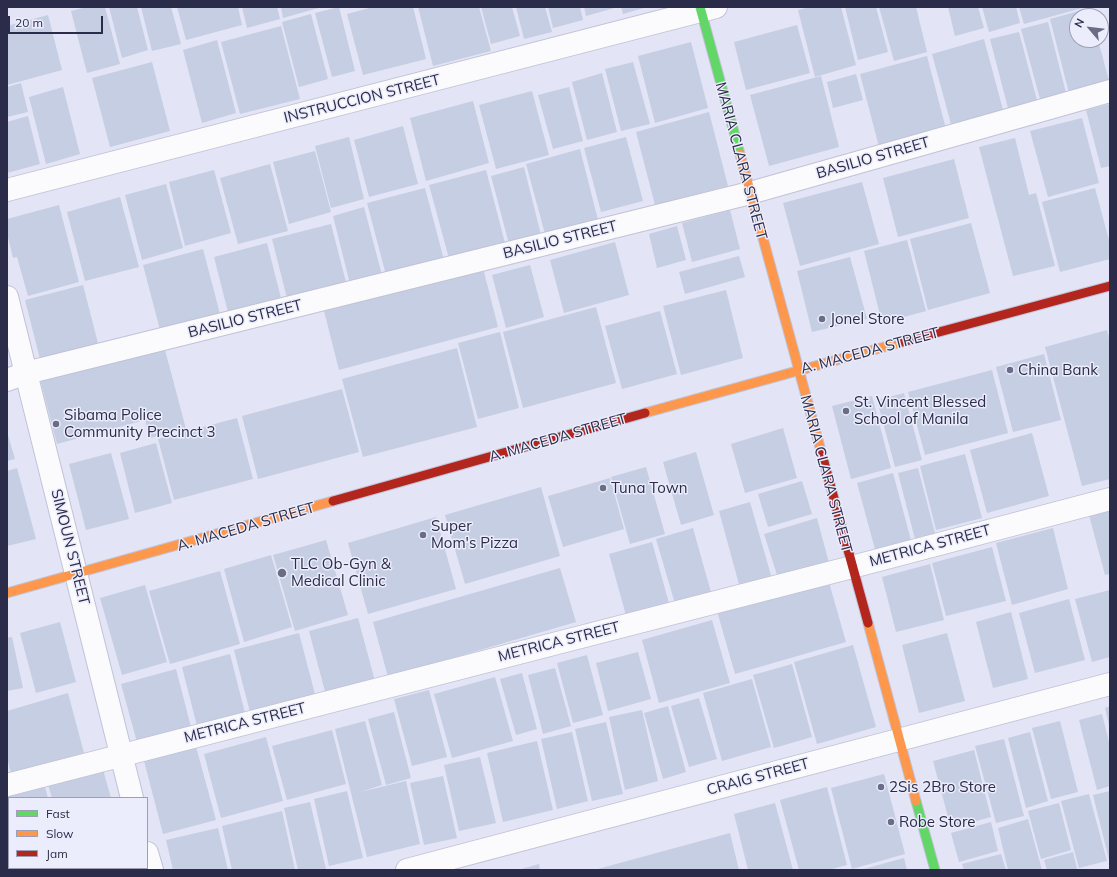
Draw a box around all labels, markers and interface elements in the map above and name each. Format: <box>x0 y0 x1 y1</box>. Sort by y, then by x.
scale bar <box>10 8 105 34</box>
north arrow <box>1069 8 1109 48</box>
text: 20 m <box>15 15 43 30</box>
text: N <box>1071 16 1087 30</box>
street label: INSTRUCCION STREET <box>282 71 442 127</box>
street label: MARIA CLARA STREET <box>711 80 771 242</box>
street label: BASILIO STREET <box>814 133 932 183</box>
street label: BASILIO STREET <box>501 217 619 263</box>
street label: BASILIO STREET <box>186 296 304 342</box>
place label: Jonel Store <box>830 310 905 328</box>
marker: Jonel Store <box>817 314 827 324</box>
street label: A. MACEDA STREET <box>799 324 941 378</box>
place label: China Bank <box>1018 361 1098 379</box>
marker: China Bank <box>1005 365 1015 375</box>
street label: MARIA CLARA STREET <box>796 393 856 555</box>
place label: St. Vincent Blessed School of Manila <box>854 393 986 428</box>
place label: Sibama Police Community Precinct 3 <box>64 406 215 441</box>
marker: St. Vincent Blessed School of Manila <box>841 406 851 416</box>
street label: A. MACEDA STREET <box>487 410 629 466</box>
marker: Sibama Police Community Precinct 3 <box>51 419 61 429</box>
place label: Tuna Town <box>611 479 688 497</box>
marker: Tuna Town <box>598 483 608 493</box>
street label: SIMOUN STREET <box>47 487 93 607</box>
street label: A. MACEDA STREET <box>175 499 317 555</box>
place label: Super Mom's Pizza <box>431 517 518 552</box>
street label: METRICA STREET <box>867 521 993 571</box>
marker: Super Mom's Pizza <box>418 530 428 540</box>
place label: TLC Ob-Gyn & Medical Clinic <box>291 555 391 590</box>
marker: TLC Ob-Gyn & Medical Clinic <box>276 567 288 579</box>
street label: METRICA STREET <box>496 618 622 666</box>
street label: METRICA STREET <box>182 699 308 747</box>
street label: CRAIG STREET <box>705 755 811 799</box>
place label: 2Sis 2Bro Store <box>889 778 996 796</box>
marker: 2Sis 2Bro Store <box>876 782 886 792</box>
legend <box>8 797 148 869</box>
text: Fast <box>46 806 70 821</box>
place label: Robe Store <box>899 813 975 831</box>
marker: Robe Store <box>886 817 896 827</box>
text: Slow <box>46 826 74 841</box>
text: Jam <box>46 846 68 861</box>

